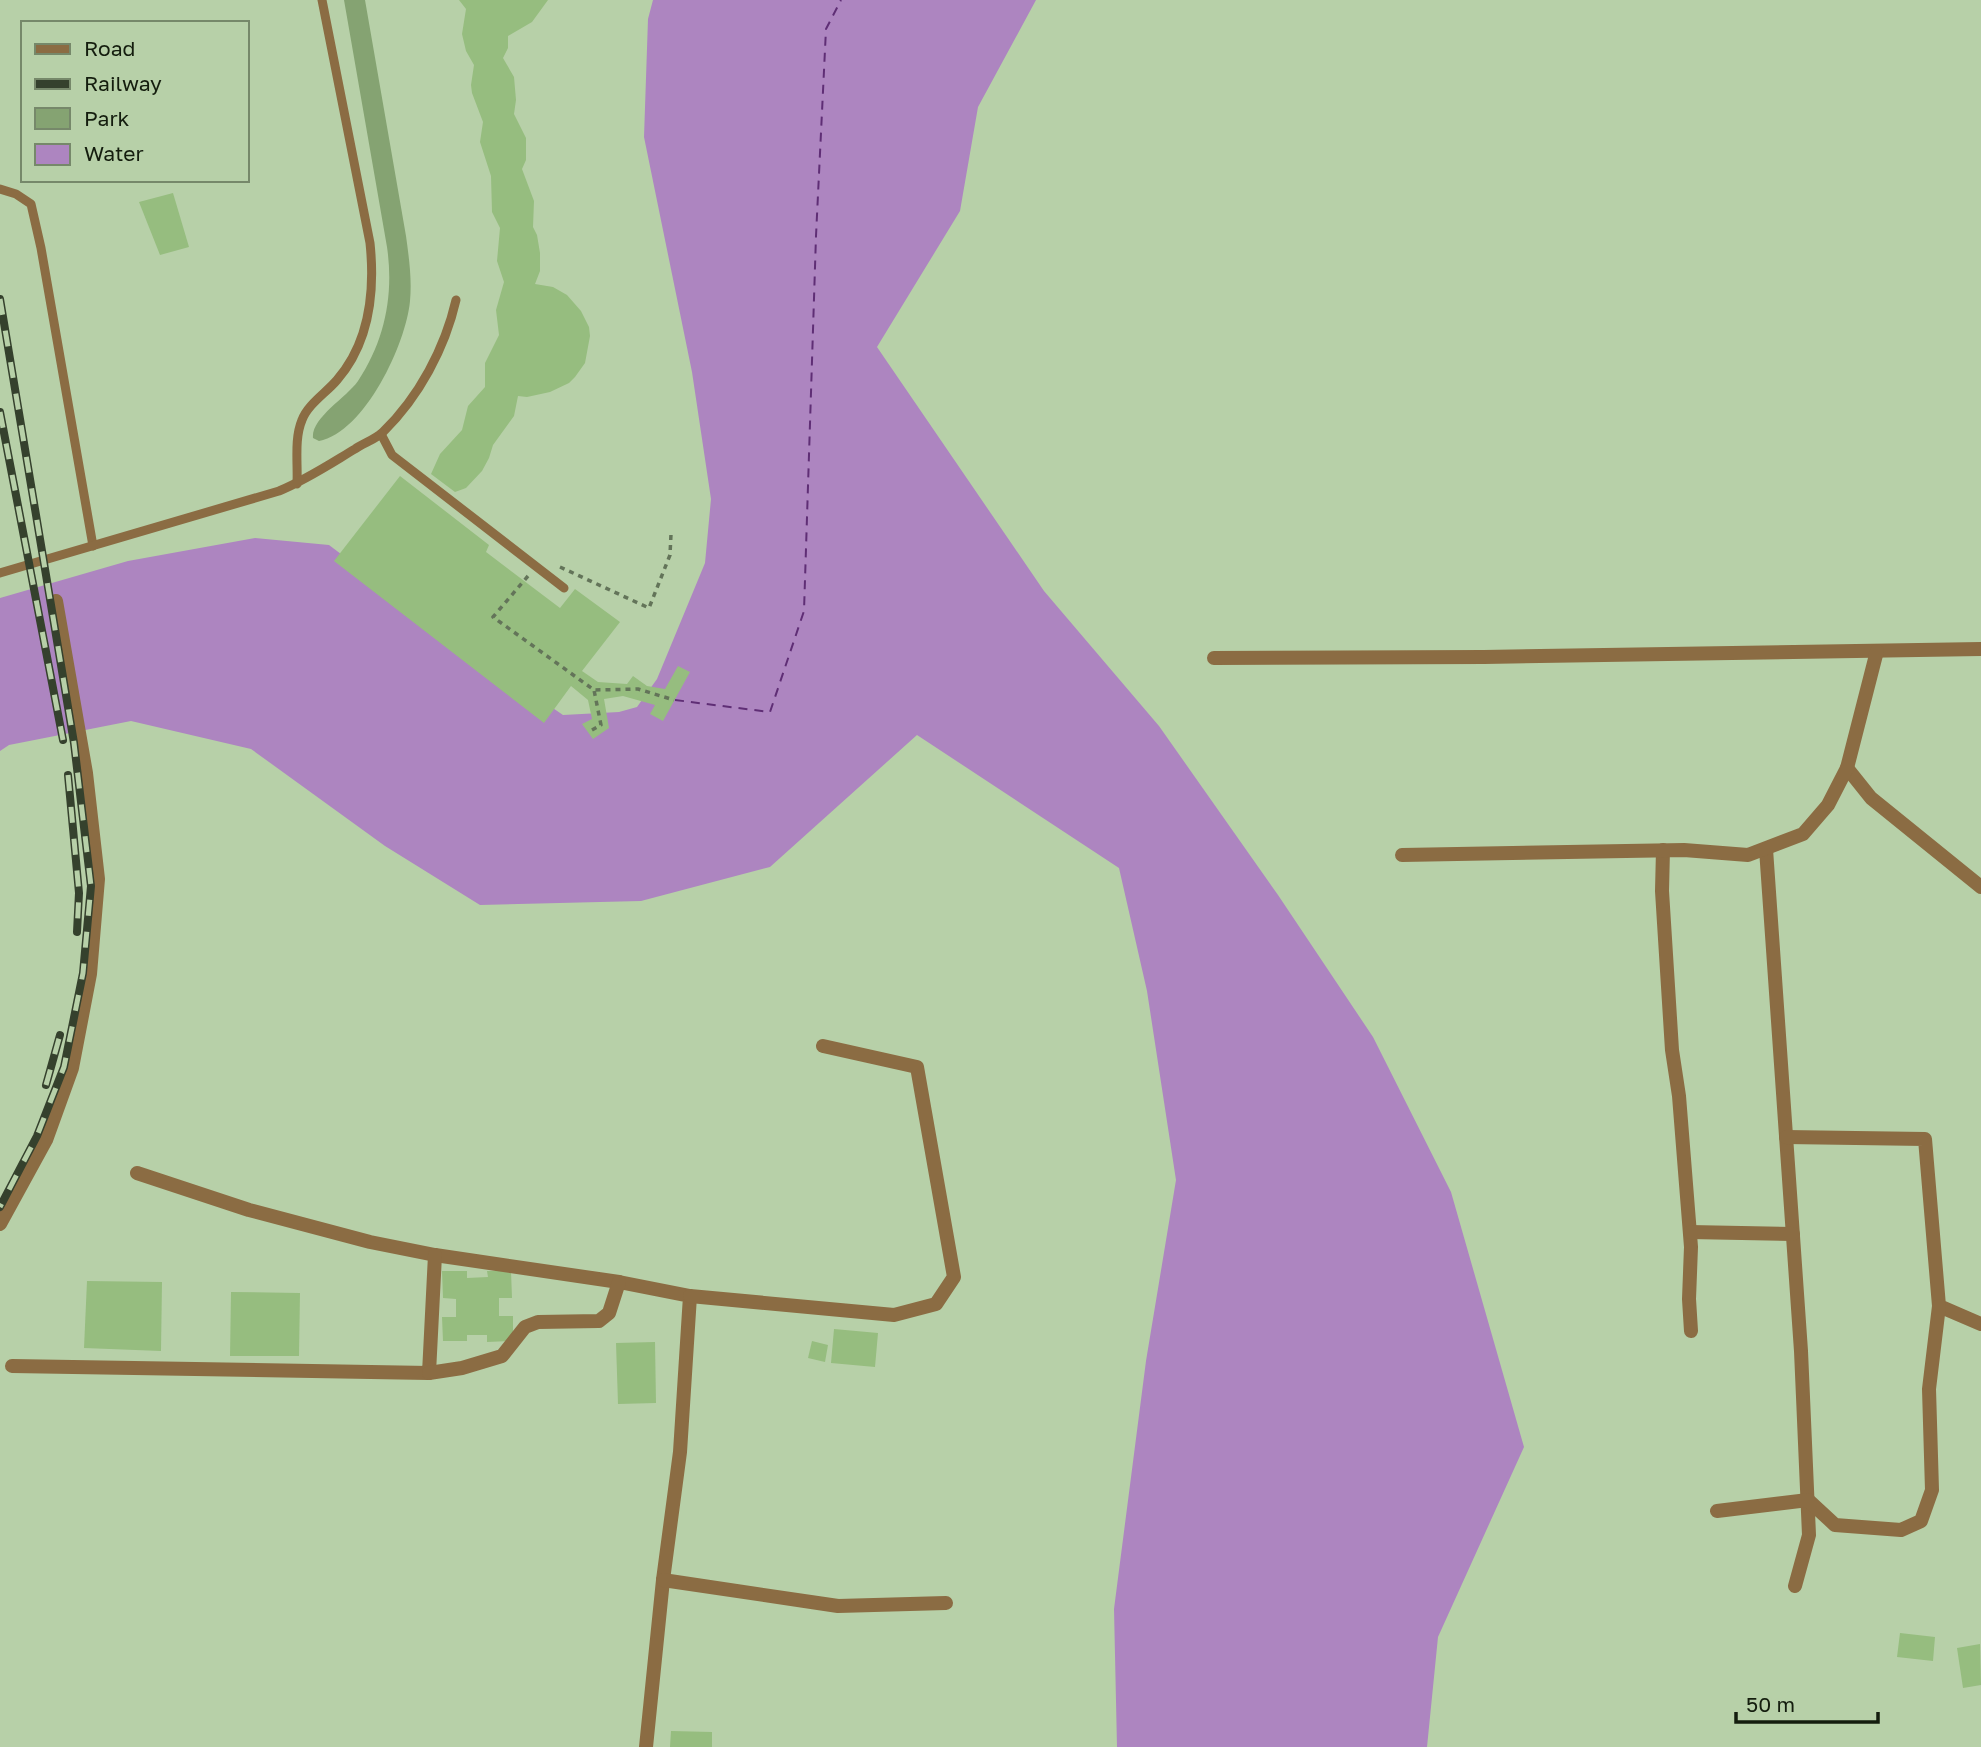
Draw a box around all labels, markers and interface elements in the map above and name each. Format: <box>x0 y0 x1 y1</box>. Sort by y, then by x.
legend <box>21 21 248 182</box>
text: Road <box>84 35 135 61</box>
text: Railway <box>84 70 162 96</box>
text: Park <box>84 105 130 131</box>
text: Water <box>84 140 144 166</box>
scale bar <box>1736 1680 1878 1724</box>
text: 50 m <box>1746 1691 1795 1717</box>

